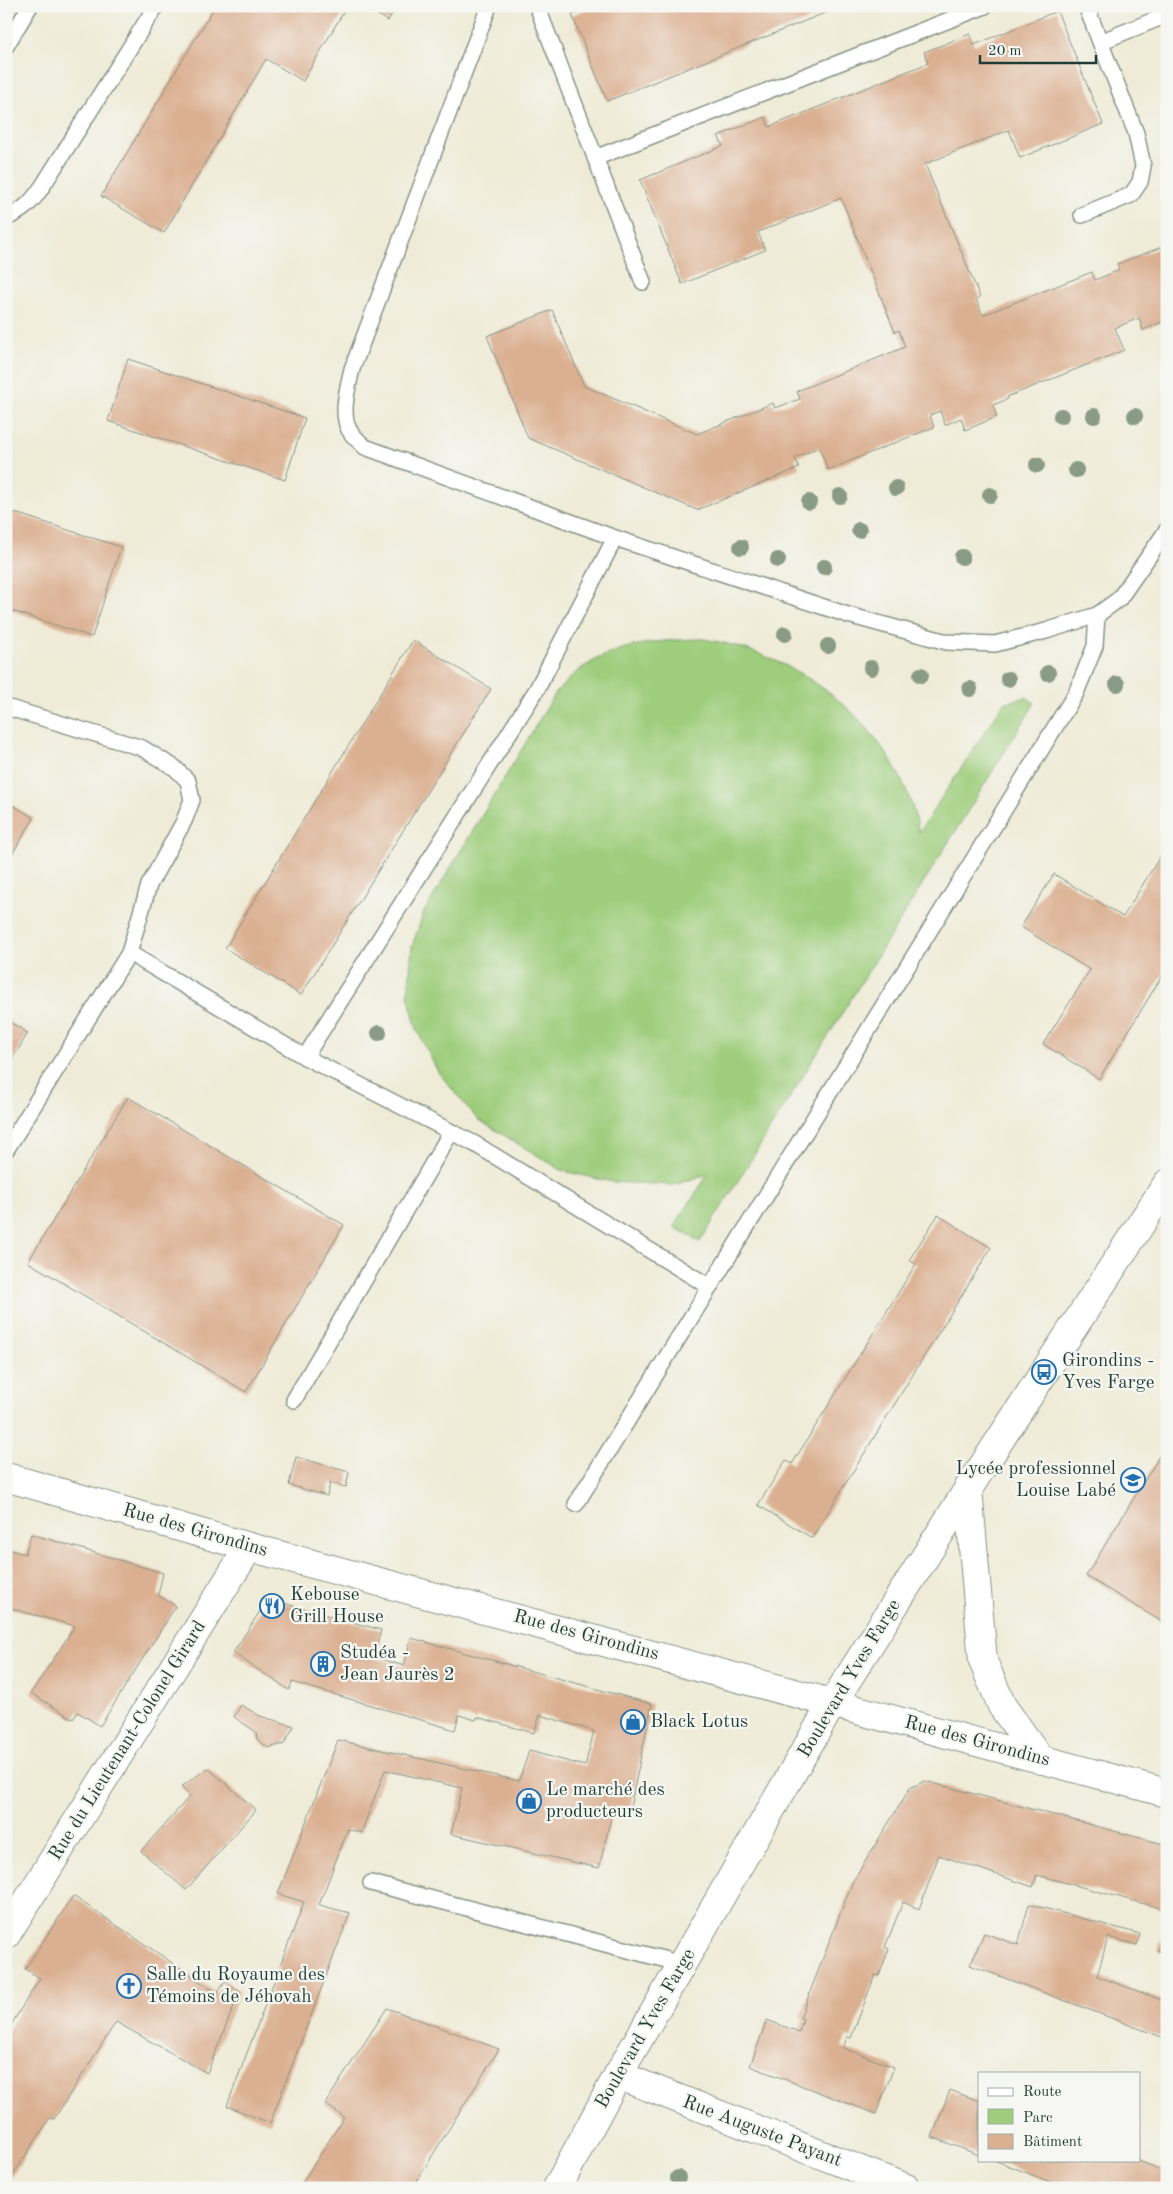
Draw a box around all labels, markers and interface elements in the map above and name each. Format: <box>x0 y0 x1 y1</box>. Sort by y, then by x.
scale bar <box>980 32 1097 64</box>
text: 20 m <box>988 44 1022 59</box>
place label: Girondins - Yves Farge <box>1062 1352 1155 1393</box>
bus stop icon: Girondins - Yves Farge <box>1031 1359 1057 1385</box>
place label: Lycée professionnel Louise Labé <box>956 1460 1116 1501</box>
school or university icon: Lycée professionnel Louise Labé <box>1120 1467 1146 1493</box>
street label: Rue des Girondins <box>120 1501 270 1561</box>
place label: Kebouse Grill House <box>290 1586 384 1627</box>
restaurant icon: Kebouse Grill House <box>259 1593 285 1619</box>
street label: Boulevard Yves Farge <box>795 1597 905 1761</box>
street label: Rue des Girondins <box>511 1607 661 1665</box>
street label: Rue du Lieutenant-Colonel Girard <box>46 1618 210 1864</box>
place label: Studéa - Jean Jaurès 2 <box>340 1644 455 1685</box>
building icon: Studéa - Jean Jaurès 2 <box>310 1651 336 1677</box>
shop icon: Black Lotus <box>620 1709 646 1735</box>
place label: Black Lotus <box>650 1713 748 1732</box>
street label: Rue des Girondins <box>902 1713 1052 1771</box>
place label: Le marché des producteurs <box>546 1781 665 1822</box>
shop icon: Le marché des producteurs <box>516 1788 542 1814</box>
street label: Boulevard Yves Farge <box>593 1946 699 2112</box>
place label: Salle du Royaume des Témoins de Jéhovah <box>146 1966 325 2007</box>
church icon: Salle du Royaume des Témoins de Jéhovah <box>116 1973 142 1999</box>
legend <box>978 2072 1140 2162</box>
text: Route <box>1023 2085 1061 2100</box>
street label: Rue Auguste Payant <box>680 2093 844 2171</box>
text: Parc <box>1023 2111 1053 2126</box>
text: Bâtiment <box>1023 2135 1082 2150</box>

